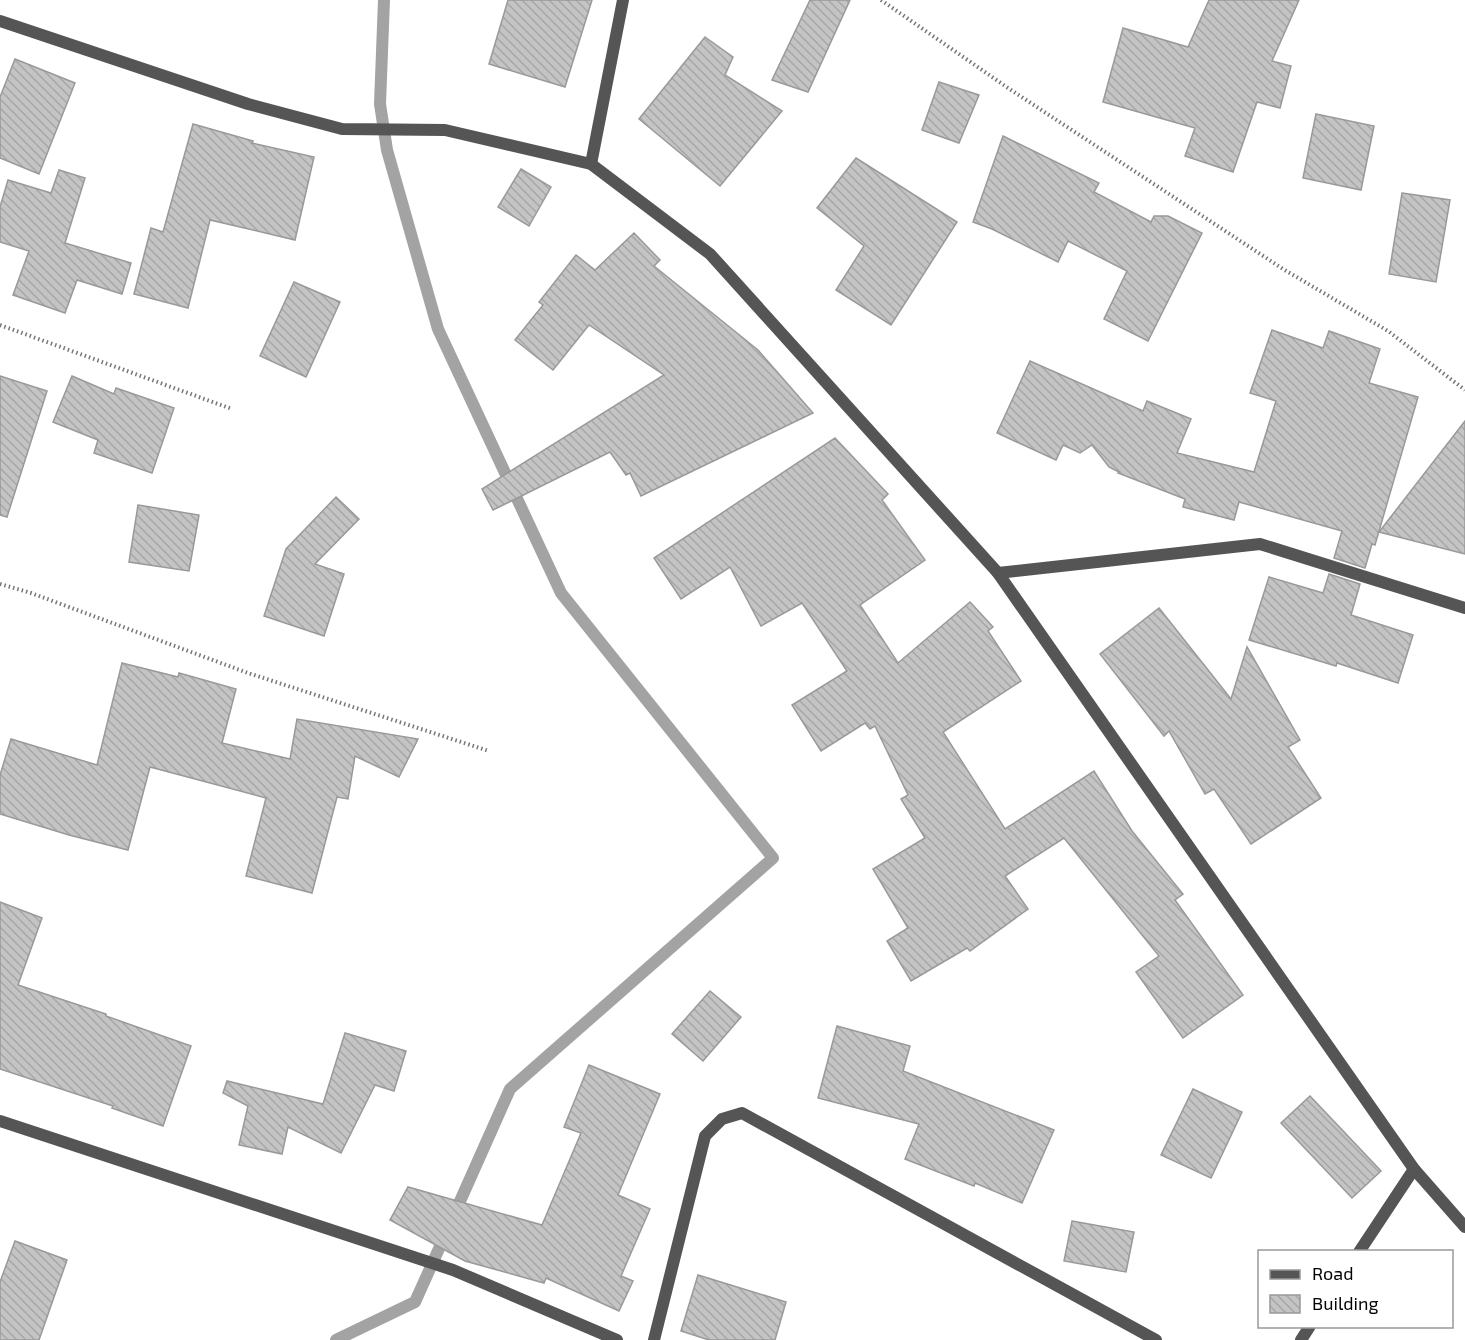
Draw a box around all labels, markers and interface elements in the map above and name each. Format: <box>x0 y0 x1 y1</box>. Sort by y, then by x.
legend <box>1258 1250 1453 1328</box>
text: Road <box>1312 1262 1353 1284</box>
text: Building <box>1312 1292 1379 1314</box>

